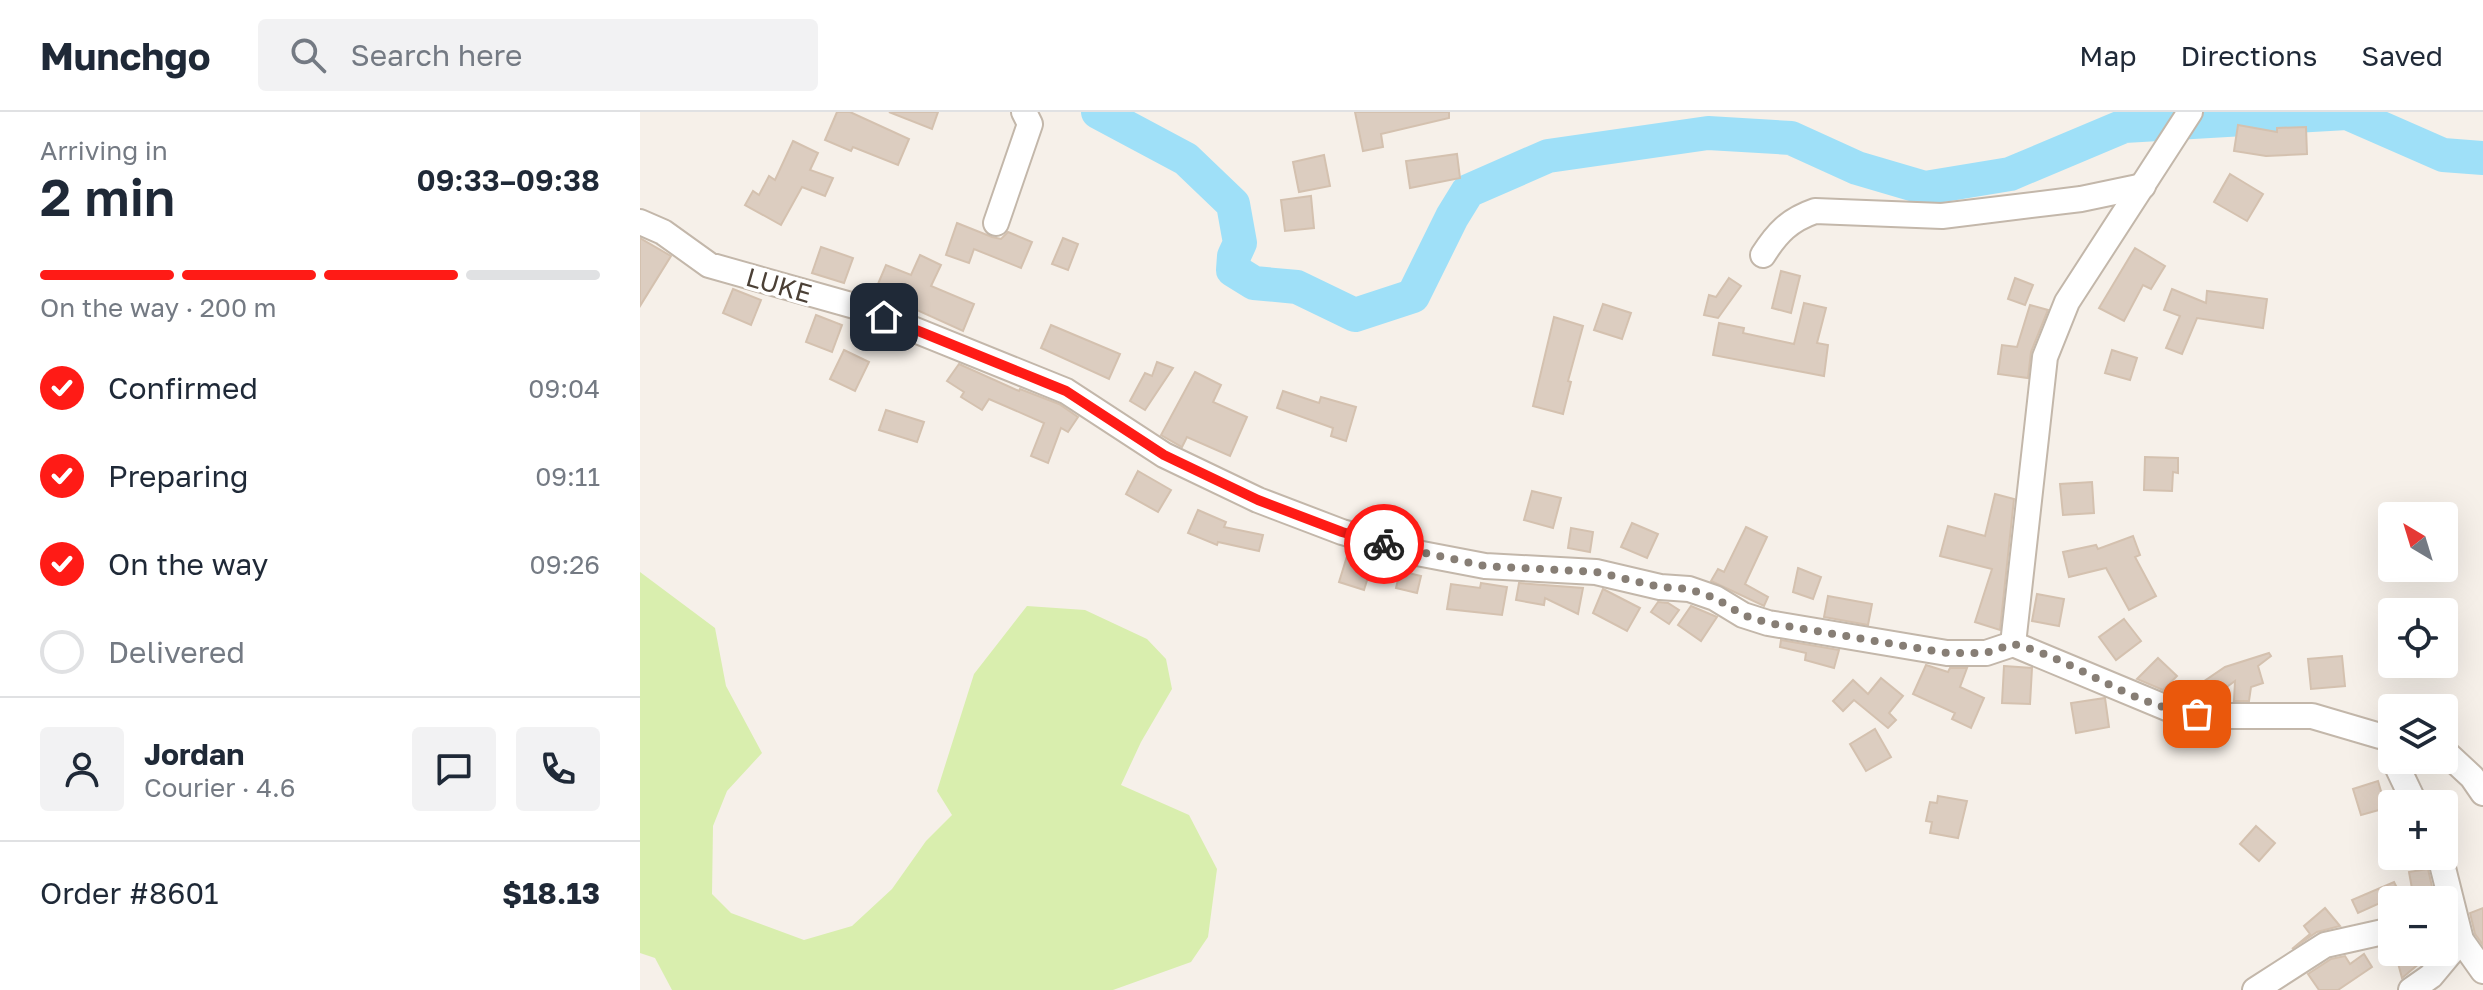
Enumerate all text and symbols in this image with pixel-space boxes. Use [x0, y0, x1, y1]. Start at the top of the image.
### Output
search box [258, 19, 818, 91]
text: Munchgo [40, 33, 210, 78]
icon: search [286, 33, 330, 77]
text: Search here [350, 37, 522, 73]
text: Map [2079, 39, 2136, 72]
text: Directions [2180, 39, 2317, 72]
text: Saved [2361, 39, 2443, 72]
text: Arriving in [40, 135, 168, 166]
text: 09:33–09:38 [416, 162, 600, 198]
text: 2 min [40, 165, 175, 227]
street label: LUKE [743, 261, 815, 309]
pin [850, 283, 918, 351]
text: On the way · 200 m [40, 292, 277, 323]
icon: home [862, 295, 906, 339]
icon: check [40, 366, 84, 410]
text: Confirmed [108, 370, 258, 406]
text: 09:04 [528, 373, 600, 404]
icon: check [40, 454, 84, 498]
text: Preparing [108, 458, 249, 494]
text: 09:11 [535, 461, 600, 492]
north arrow [2378, 502, 2458, 582]
map controls [2378, 502, 2458, 966]
courier [1344, 504, 1424, 584]
icon: bike [1362, 522, 1406, 566]
icon: check [40, 542, 84, 586]
text: On the way [108, 546, 268, 582]
text: 09:26 [530, 549, 600, 580]
button: locate [2378, 598, 2458, 678]
text: Delivered [108, 634, 245, 670]
pin [2163, 680, 2231, 748]
icon: bag [2175, 692, 2219, 736]
button: layers [2378, 694, 2458, 774]
button: person [40, 727, 124, 811]
button: chat [412, 727, 496, 811]
button: phone [516, 727, 600, 811]
text: Jordan [144, 736, 244, 772]
text: Courier · 4.6 [144, 772, 296, 803]
button: + [2378, 790, 2458, 870]
text: Order #8601 [40, 875, 219, 911]
text: $18.13 [502, 875, 600, 911]
button: − [2378, 886, 2458, 966]

